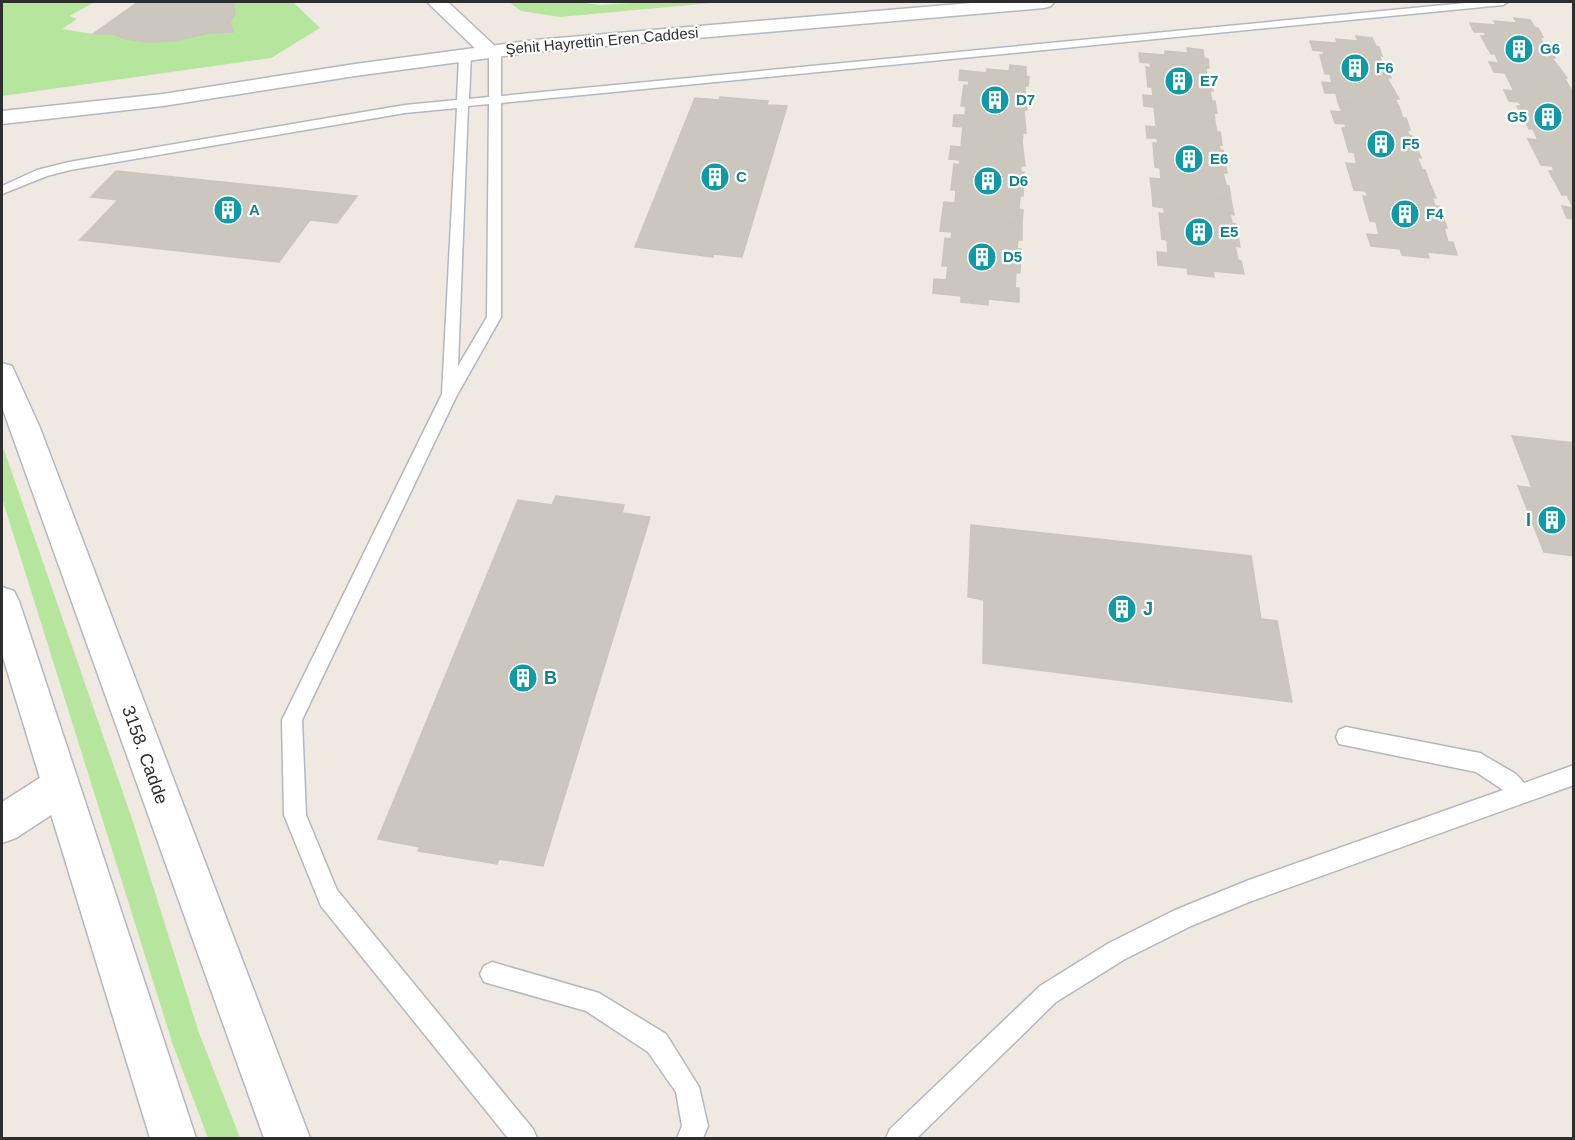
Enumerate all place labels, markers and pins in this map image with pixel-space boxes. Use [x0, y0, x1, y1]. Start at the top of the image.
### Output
building icon: G6 [1503, 33, 1535, 65]
place label: G6 [1540, 40, 1560, 57]
building icon: F6 [1339, 52, 1371, 84]
place label: F6 [1376, 59, 1394, 76]
building icon: E7 [1163, 65, 1195, 97]
place label: E7 [1200, 72, 1218, 89]
building icon: D7 [979, 84, 1011, 116]
place label: D7 [1016, 91, 1035, 108]
building icon: G5 [1532, 101, 1564, 133]
place label: G5 [1507, 108, 1527, 125]
building icon: F5 [1365, 128, 1397, 160]
place label: F5 [1402, 135, 1420, 152]
building icon: E6 [1173, 143, 1205, 175]
place label: E6 [1210, 150, 1228, 167]
building icon: C [699, 161, 731, 193]
building icon: D6 [972, 165, 1004, 197]
place label: C [736, 168, 747, 185]
place label: D6 [1009, 172, 1028, 189]
building icon: A [212, 194, 244, 226]
building icon: F4 [1389, 198, 1421, 230]
place label: A [249, 201, 260, 218]
place label: F4 [1426, 205, 1444, 222]
building icon: E5 [1183, 216, 1215, 248]
place label: E5 [1220, 223, 1238, 240]
building icon: D5 [966, 241, 998, 273]
place label: D5 [1003, 248, 1022, 265]
building icon: I [1536, 504, 1568, 536]
place label: I [1526, 510, 1531, 530]
building icon: J [1106, 593, 1138, 625]
place label: J [1143, 599, 1153, 619]
building icon: B [507, 662, 539, 694]
place label: B [544, 668, 557, 688]

